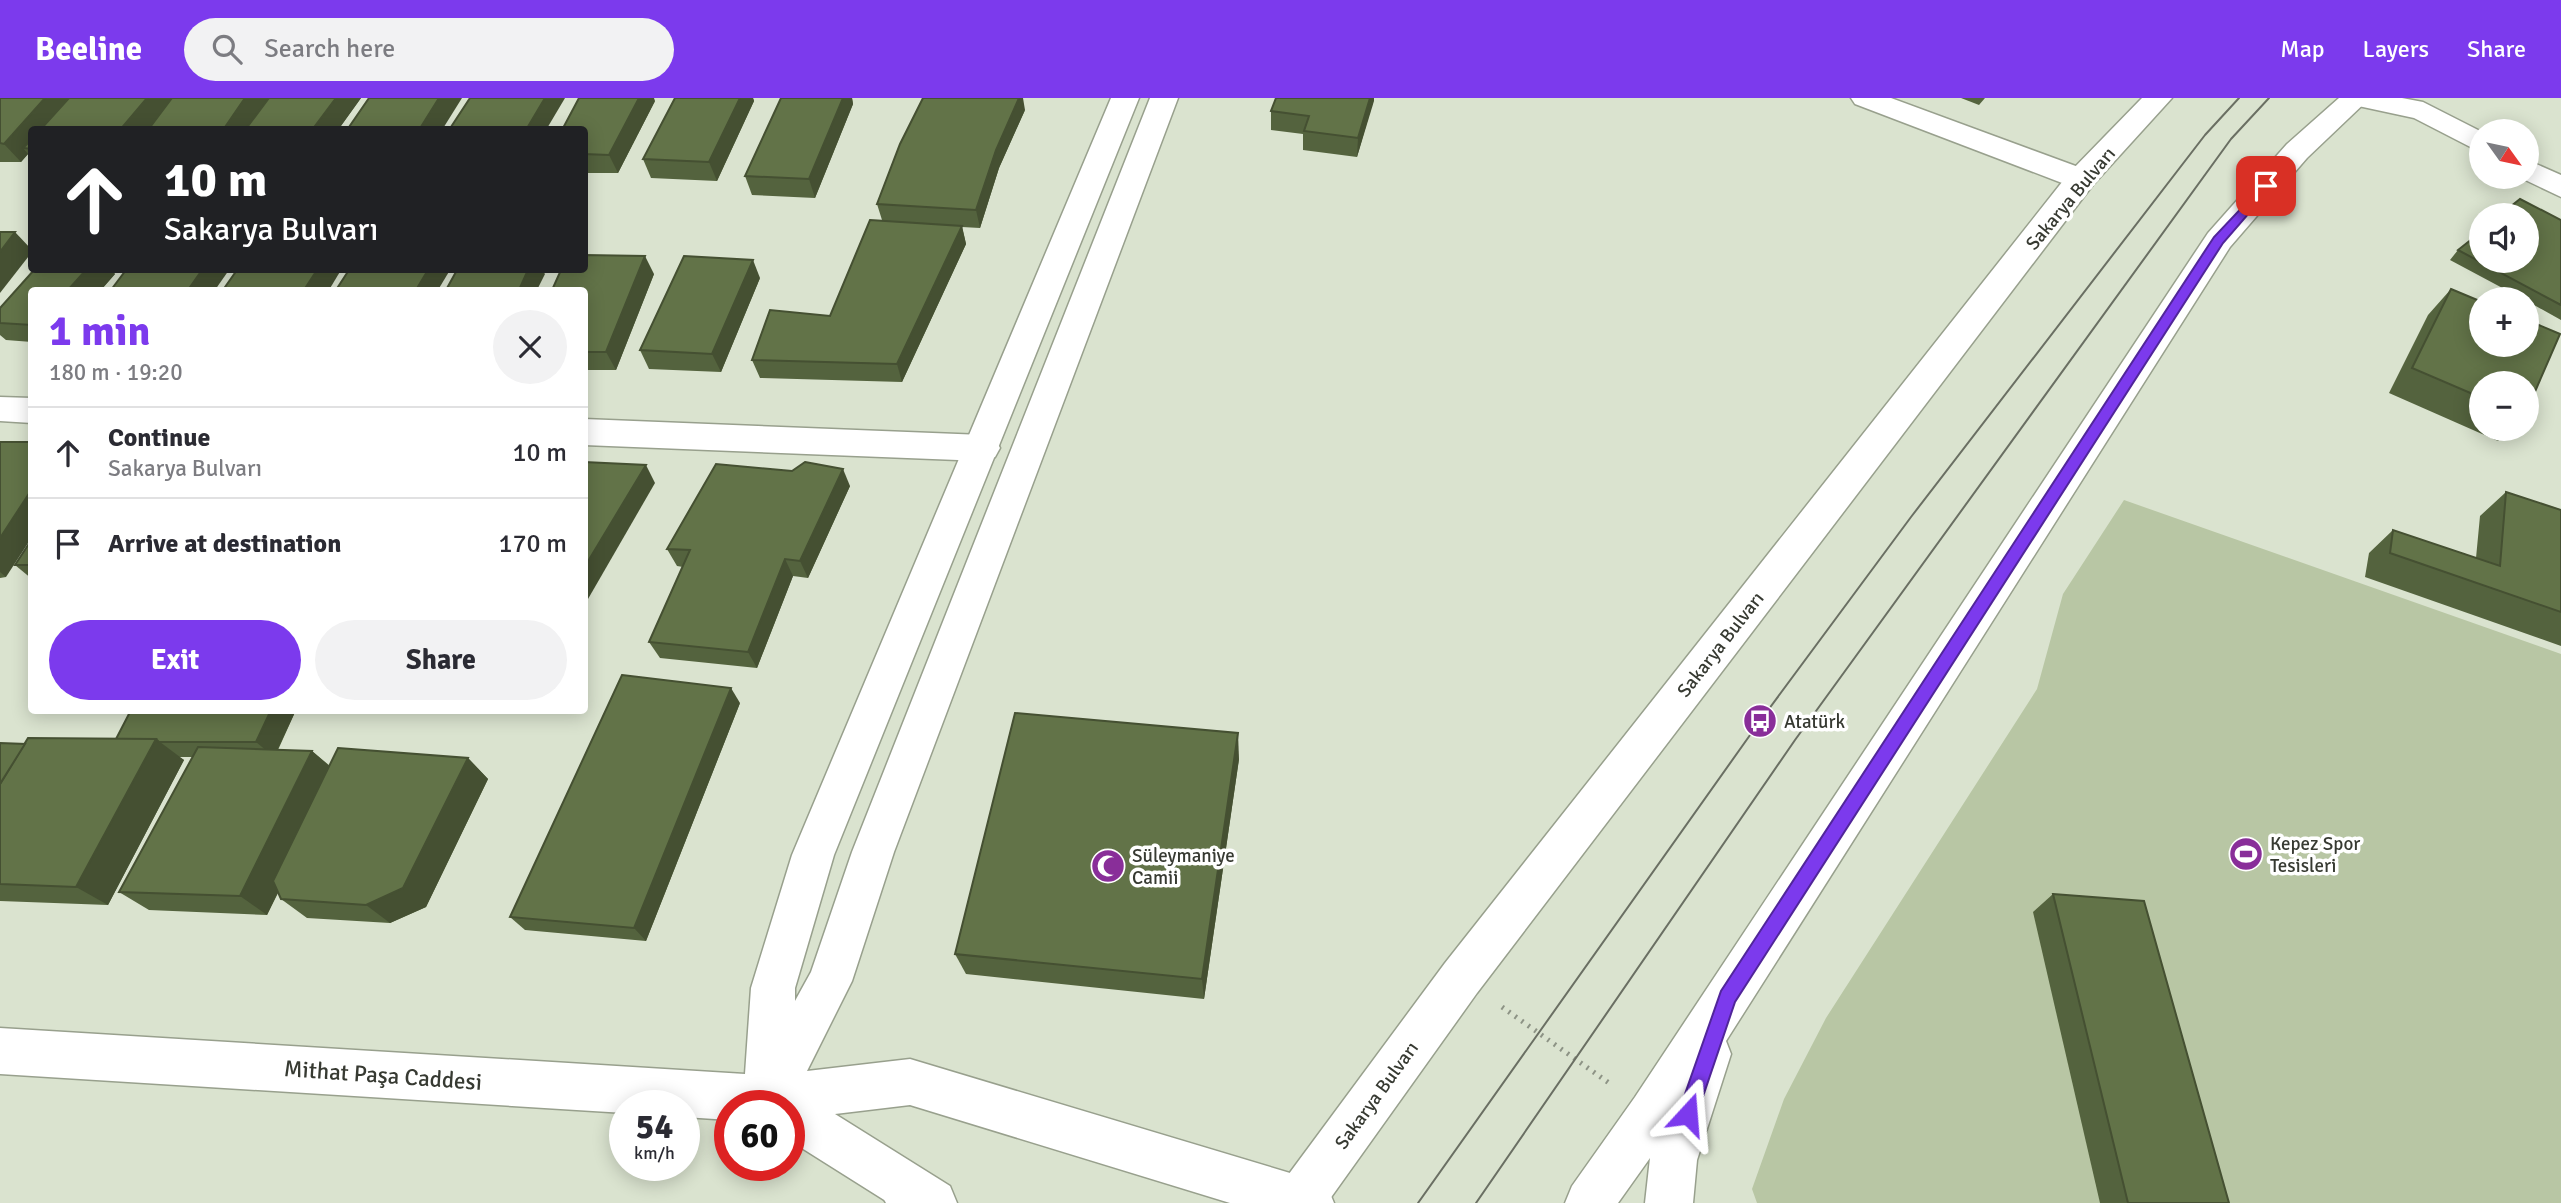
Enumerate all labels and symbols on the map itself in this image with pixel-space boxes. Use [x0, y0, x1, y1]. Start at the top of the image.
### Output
north arrow [2469, 119, 2539, 189]
street label: Sakarya Bulvarı [2021, 142, 2121, 255]
pin [2236, 156, 2296, 216]
street label: Sakarya Bulvarı [1672, 587, 1769, 702]
bus stop icon: Atatürk [1741, 702, 1779, 740]
place label: Atatürk [1784, 710, 1845, 734]
place label: Kepez Spor Tesisleri [2270, 832, 2360, 878]
sports icon: Kepez Spor Tesisleri [2227, 835, 2265, 873]
place label: Süleymaniye Camii [1132, 844, 1235, 890]
mosque icon: Süleymaniye Camii [1089, 847, 1127, 885]
street label: Sakarya Bulvarı [1330, 1037, 1424, 1154]
street label: Mithat Paşa Caddesi [283, 1054, 483, 1097]
position arrow [1651, 1077, 1725, 1151]
speed limit sign: 60 [714, 1090, 805, 1181]

